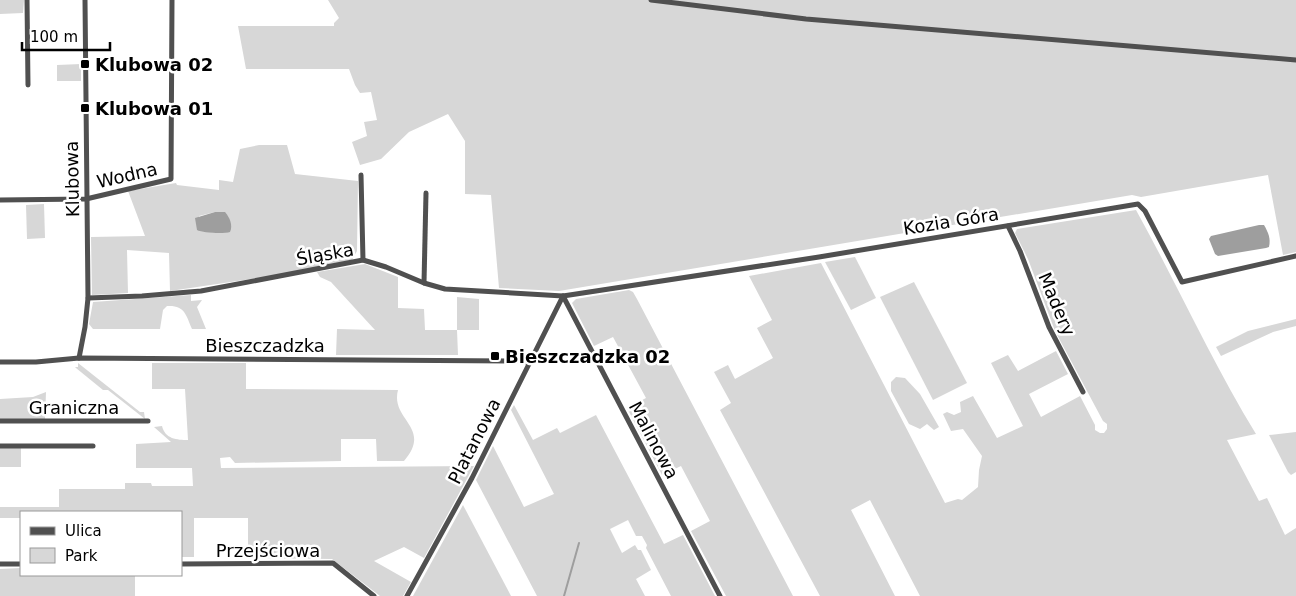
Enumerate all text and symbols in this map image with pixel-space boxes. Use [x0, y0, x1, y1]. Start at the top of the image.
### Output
scale bar [22, 20, 110, 52]
text: 100 m [30, 28, 78, 46]
place label: Klubowa 02 [95, 54, 213, 75]
marker: Klubowa 02 [79, 58, 91, 70]
place label: Klubowa 01 [95, 98, 213, 119]
marker: Klubowa 01 [79, 102, 91, 114]
street label: Klubowa [61, 141, 83, 217]
street label: Wodna [95, 158, 159, 192]
street label: Kozia Góra [902, 203, 1000, 239]
street label: Śląska [295, 239, 355, 269]
street label: Madery [1034, 269, 1080, 339]
street label: Bieszczadzka [205, 335, 325, 356]
place label: Bieszczadzka 02 [505, 346, 670, 367]
marker: Bieszczadzka 02 [489, 350, 501, 362]
street label: Platanowa [443, 395, 505, 487]
street label: Graniczna [29, 397, 119, 418]
street label: Malinowa [625, 398, 683, 482]
legend [20, 511, 182, 576]
text: Ulica [65, 522, 102, 540]
street label: Przejściowa [216, 540, 320, 561]
text: Park [65, 547, 98, 565]

